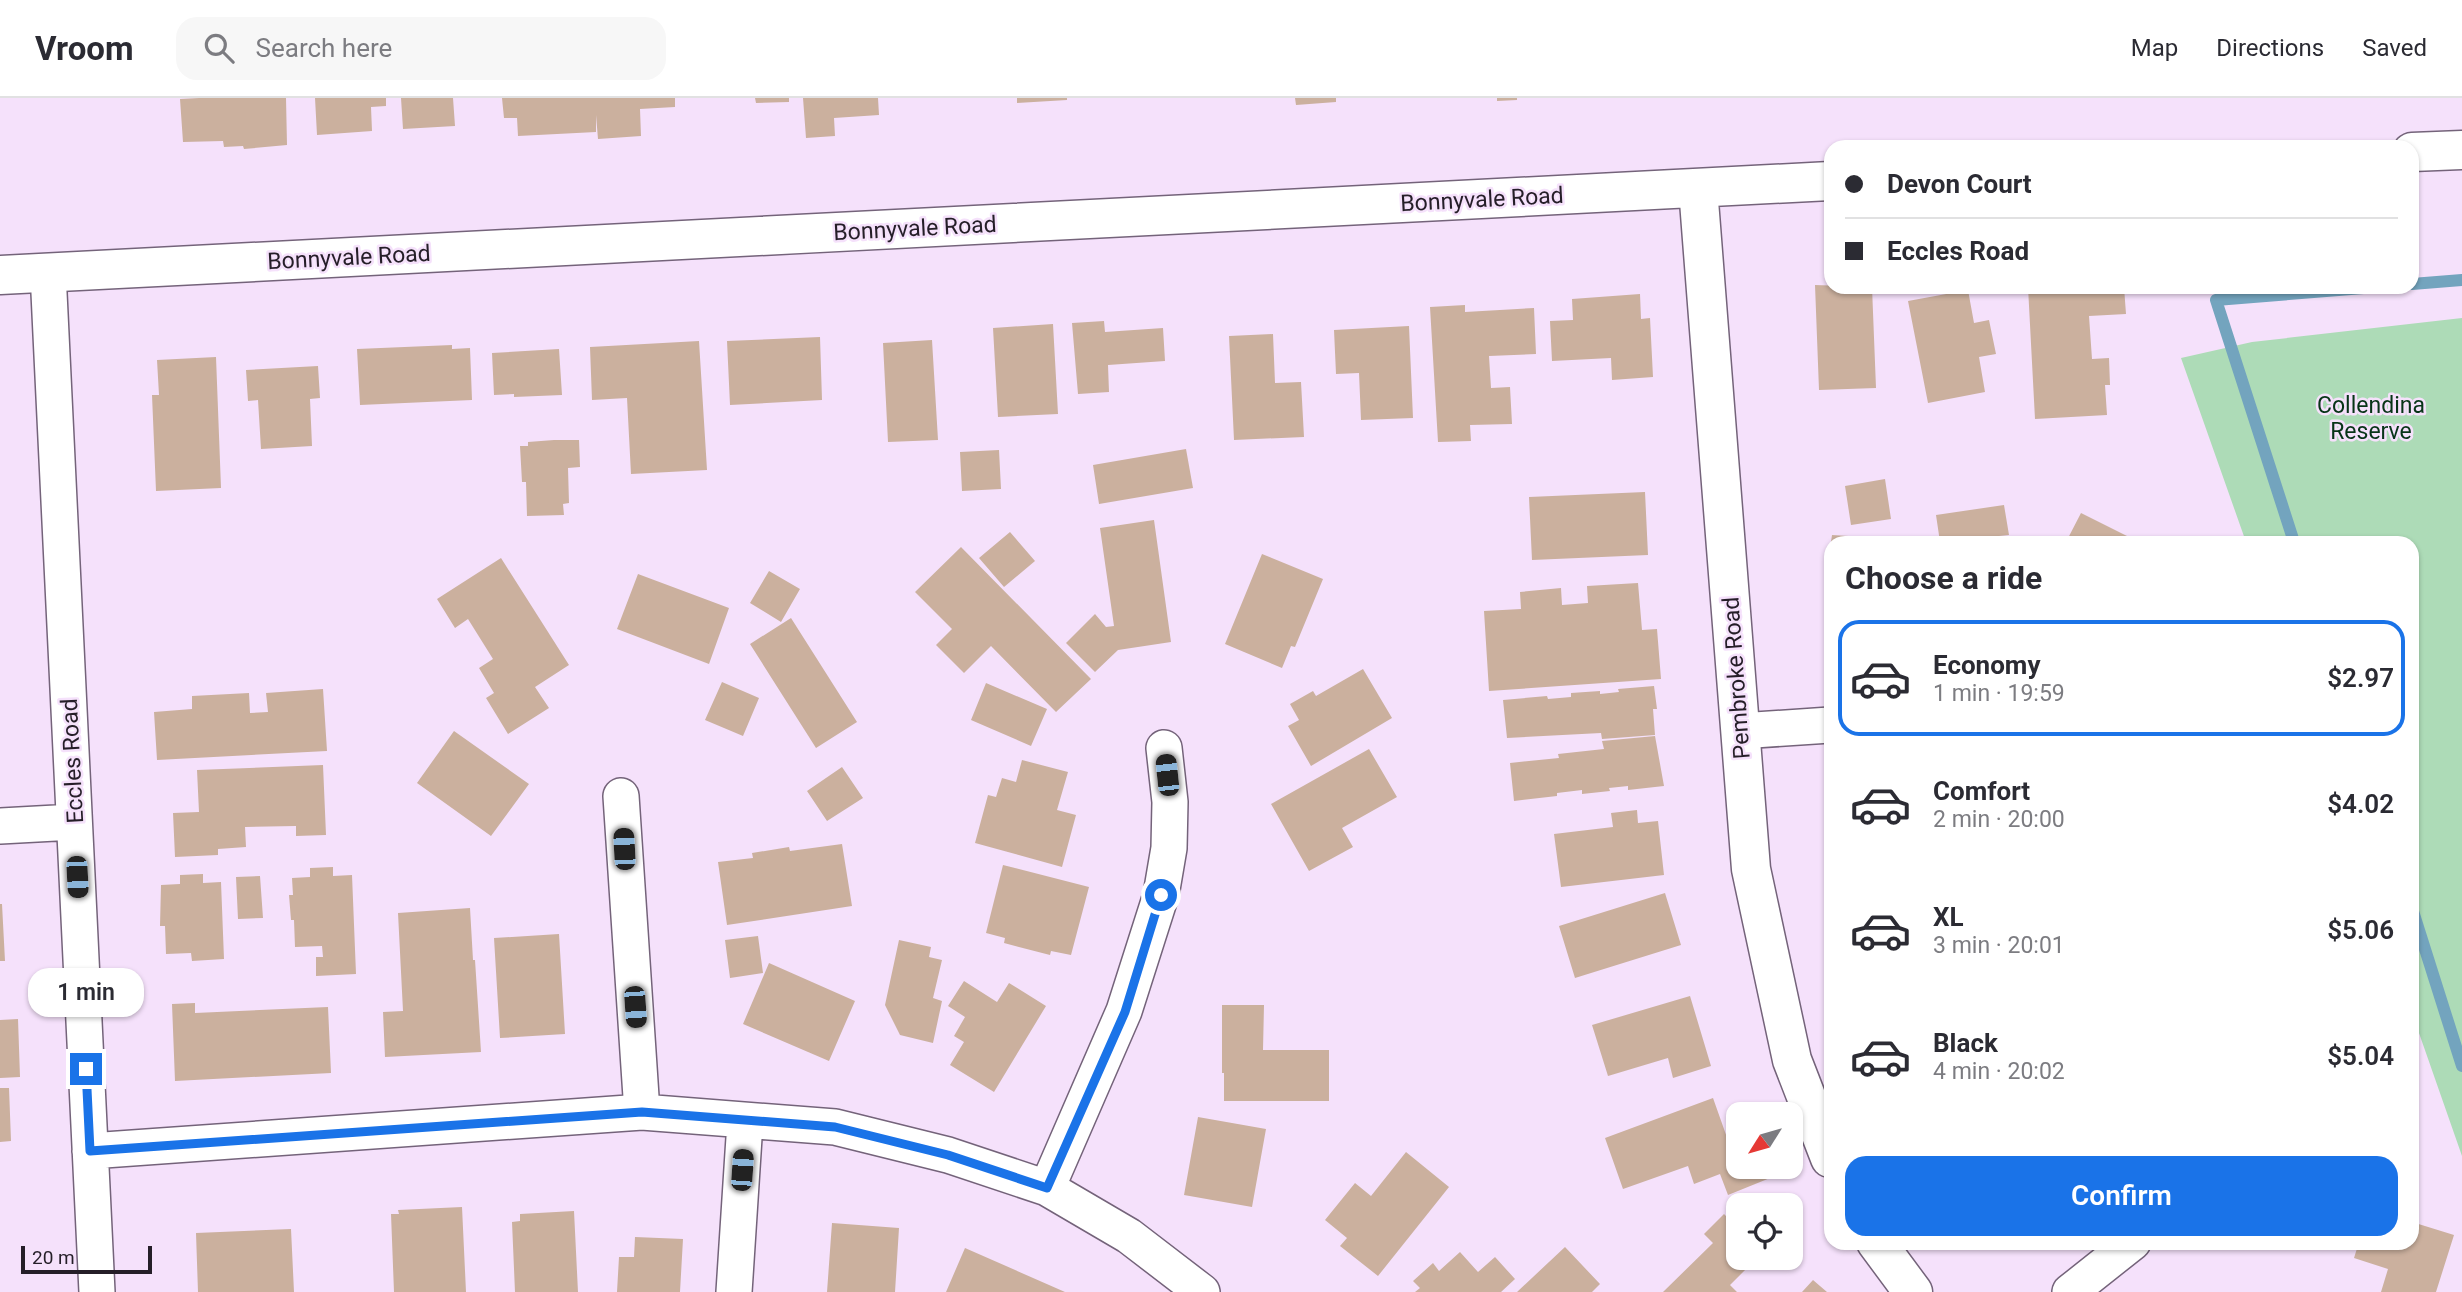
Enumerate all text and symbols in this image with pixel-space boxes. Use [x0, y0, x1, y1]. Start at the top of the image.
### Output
search box [176, 17, 666, 80]
text: Vroom [35, 29, 134, 68]
icon: search [200, 29, 238, 67]
text: Search here [256, 33, 392, 63]
text: Map [2131, 34, 2178, 62]
text: Directions [2216, 34, 2324, 62]
text: Saved [2362, 34, 2427, 62]
text: Devon Court [1887, 169, 2032, 199]
street label: Bonnyvale Road [1400, 182, 1564, 217]
street label: Bonnyvale Road [833, 211, 997, 246]
text: Eccles Road [1887, 236, 2029, 266]
street label: Bonnyvale Road [267, 240, 431, 275]
park label: Collendina Reserve [2317, 392, 2425, 445]
text: Choose a ride [1845, 559, 2042, 597]
street label: Pembroke Road [1717, 596, 1756, 760]
icon: car [1849, 647, 1912, 710]
text: Economy [1933, 650, 2040, 680]
text: $2.97 [2327, 663, 2394, 693]
text: 1 min · 19:59 [1933, 680, 2065, 707]
street label: Eccles Road [56, 698, 89, 824]
car [1155, 753, 1180, 797]
icon: car [1849, 773, 1912, 836]
text: Comfort [1933, 776, 2030, 806]
text: $4.02 [2327, 789, 2394, 819]
text: 2 min · 20:00 [1933, 806, 2065, 833]
car [613, 827, 636, 871]
car [66, 855, 89, 899]
route start [1145, 879, 1177, 911]
icon: car [1849, 899, 1912, 962]
text: XL [1933, 902, 1964, 932]
text: $5.06 [2327, 915, 2394, 945]
text: 3 min · 20:01 [1933, 932, 2065, 959]
callout: 1 min [28, 968, 144, 1016]
text: 1 min [57, 979, 115, 1006]
car [624, 985, 647, 1029]
icon: car [1849, 1025, 1912, 1088]
text: Black [1933, 1028, 1998, 1058]
text: $5.04 [2327, 1041, 2394, 1071]
route end [70, 1053, 102, 1085]
text: 4 min · 20:02 [1933, 1058, 2065, 1085]
north arrow [1726, 1102, 1802, 1180]
map controls [1726, 1102, 1803, 1270]
car [731, 1148, 754, 1192]
button: Confirm [1845, 1156, 2398, 1236]
button: locate [1726, 1193, 1803, 1270]
scale bar [21, 1243, 152, 1275]
text: 20 m [32, 1246, 75, 1269]

